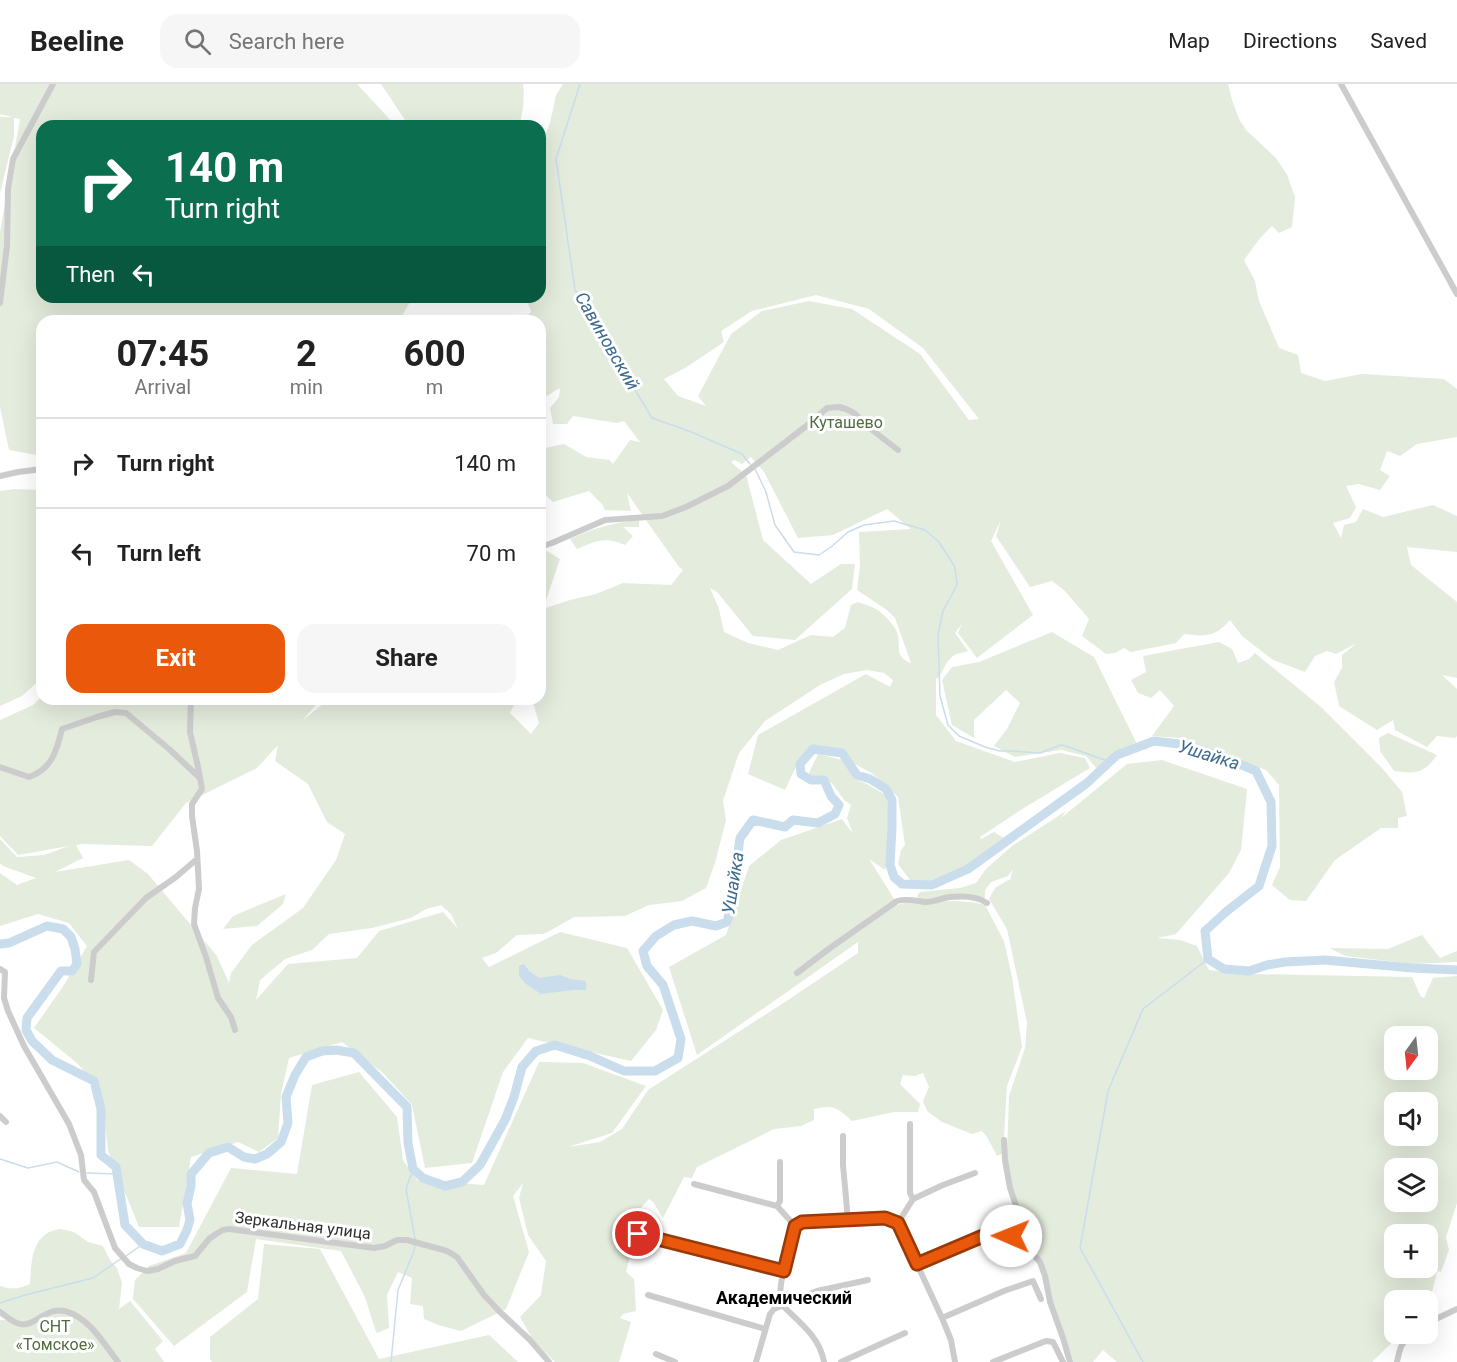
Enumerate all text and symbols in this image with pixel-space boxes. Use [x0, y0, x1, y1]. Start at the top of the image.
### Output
search box [160, 14, 580, 68]
text: Beeline [30, 25, 124, 58]
icon: search [181, 25, 214, 58]
text: Search here [229, 29, 345, 54]
text: Map [1168, 29, 1210, 53]
text: Directions [1243, 29, 1337, 53]
text: Saved [1370, 29, 1427, 53]
text: 140 m [165, 143, 284, 192]
icon: right [66, 144, 144, 222]
text: Turn right [165, 193, 280, 225]
icon: left [127, 258, 160, 291]
text: Then [66, 262, 115, 287]
water label: Савиновский [571, 288, 644, 393]
text: 07:45 [116, 333, 209, 375]
text: 2 [296, 333, 317, 375]
text: 600 [404, 333, 466, 375]
text: Arrival [134, 375, 191, 399]
text: min [290, 375, 323, 399]
text: m [426, 375, 443, 399]
park label: Куташево [809, 413, 883, 432]
icon: right [66, 447, 99, 480]
text: Turn right [117, 451, 214, 476]
text: 140 m [454, 451, 516, 476]
icon: left [66, 537, 99, 570]
text: Turn left [117, 541, 201, 566]
text: 70 m [467, 541, 516, 566]
button: Exit [66, 624, 285, 693]
button: Share [297, 624, 516, 693]
water label: Ушайка [1176, 735, 1242, 774]
water label: Ушайка [717, 850, 748, 916]
north arrow [1384, 1026, 1438, 1080]
map controls [1384, 1026, 1438, 1344]
button: sound [1384, 1092, 1438, 1146]
button: layers [1384, 1158, 1438, 1212]
position arrow [979, 1204, 1043, 1268]
street label: Зеркальная улица [234, 1208, 372, 1243]
pin [612, 1208, 663, 1259]
icon: arrive [621, 1217, 654, 1250]
button: + [1384, 1224, 1438, 1278]
district label: Академический [716, 1287, 852, 1308]
button: − [1384, 1290, 1438, 1344]
park label: СНТ «Томское» [15, 1317, 95, 1354]

